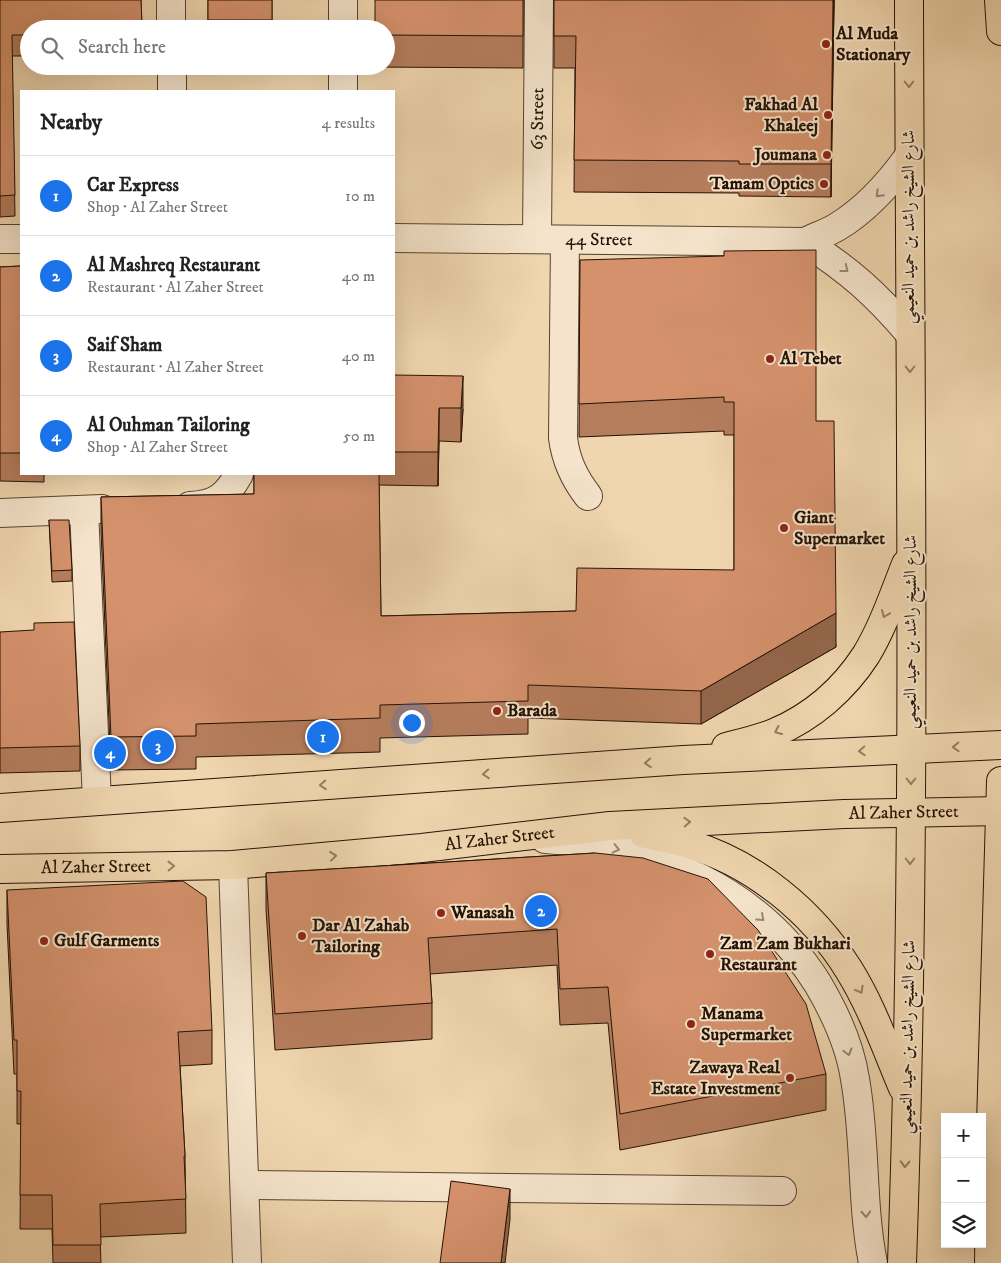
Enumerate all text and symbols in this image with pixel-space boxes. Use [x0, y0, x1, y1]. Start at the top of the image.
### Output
search box [20, 20, 395, 75]
place label: Al Muda Stationary [835, 23, 911, 66]
icon: search [38, 34, 66, 62]
text: Search here [78, 36, 166, 59]
marker: Al Muda Stationary [820, 38, 832, 50]
one-way arrow [904, 80, 914, 88]
street label: 63 Street [527, 87, 549, 150]
place label: Fakhad Al Khaleej [744, 94, 819, 137]
marker: Fakhad Al Khaleej [822, 109, 834, 121]
text: Nearby [40, 110, 102, 136]
text: 4 results [322, 113, 375, 133]
street label: شارع الشيخ راشد بن حميد النعيمي [898, 130, 925, 324]
place label: Joumana [753, 144, 817, 166]
marker: Joumana [821, 149, 833, 161]
place label: Tamam Optics [709, 173, 814, 195]
text: Car Express [87, 174, 179, 197]
marker: Tamam Optics [818, 178, 830, 190]
text: 1 [53, 186, 59, 206]
text: 10 m [345, 186, 375, 206]
one-way arrow [875, 188, 884, 197]
text: Shop · Al Zaher Street [87, 197, 228, 217]
street label: 44 Street [565, 229, 633, 251]
text: Al Mashreq Restaurant [87, 254, 260, 277]
one-way arrow [839, 264, 848, 272]
text: 2 [52, 266, 60, 286]
text: 40 m [342, 266, 375, 286]
text: Restaurant · Al Zaher Street [87, 277, 264, 297]
text: Saif Sham [87, 334, 162, 357]
text: 3 [53, 346, 59, 366]
text: 40 m [342, 346, 375, 366]
place label: Al Tebet [779, 348, 842, 370]
marker: Al Tebet [764, 353, 776, 365]
text: Restaurant · Al Zaher Street [87, 357, 264, 377]
one-way arrow [905, 365, 915, 373]
text: Al Ouhman Tailoring [87, 414, 249, 437]
text: 4 [51, 426, 61, 446]
text: 50 m [343, 426, 375, 446]
text: Shop · Al Zaher Street [87, 437, 228, 457]
place label: Giant Supermarket [794, 507, 885, 550]
marker: Giant Supermarket [778, 522, 790, 534]
street label: شارع الشيخ راشد بن حميد النعيمي [900, 535, 927, 729]
one-way arrow [881, 610, 891, 618]
place label: Barada [507, 700, 557, 722]
marker: Barada [491, 705, 503, 717]
your location [399, 710, 425, 736]
pin: 1 [307, 718, 339, 756]
one-way arrow [774, 724, 783, 735]
pin: 3 [142, 727, 174, 765]
pin: 4 [94, 734, 126, 772]
one-way arrow [952, 742, 960, 752]
one-way arrow [858, 746, 866, 757]
one-way arrow [643, 757, 651, 768]
one-way arrow [481, 768, 489, 779]
one-way arrow [906, 777, 916, 785]
one-way arrow [319, 780, 327, 791]
street label: Al Zaher Street [848, 801, 959, 825]
one-way arrow [683, 816, 691, 827]
street label: Al Zaher Street [444, 822, 556, 856]
one-way arrow [612, 843, 621, 854]
one-way arrow [330, 851, 338, 862]
street label: Al Zaher Street [41, 855, 151, 879]
one-way arrow [905, 858, 915, 866]
one-way arrow [168, 861, 175, 871]
pin: 2 [525, 892, 557, 930]
place label: Wanasah [450, 902, 515, 924]
marker: Wanasah [435, 907, 447, 919]
one-way arrow [756, 912, 765, 921]
place label: Dar Al Zahab Tailoring [311, 915, 410, 958]
place label: Gulf Garments [54, 930, 159, 952]
marker: Dar Al Zahab Tailoring [296, 930, 308, 942]
place label: Zam Zam Bukhari Restaurant [720, 933, 851, 976]
marker: Gulf Garments [38, 935, 50, 947]
street label: شارع الشيخ راشد بن حميد النعيمي [895, 940, 926, 1134]
marker: Zam Zam Bukhari Restaurant [704, 948, 716, 960]
one-way arrow [854, 984, 864, 993]
place label: Manama Supermarket [701, 1003, 792, 1046]
marker: Manama Supermarket [685, 1018, 697, 1030]
one-way arrow [843, 1048, 853, 1056]
place label: Zawaya Real Estate Investment [651, 1057, 781, 1100]
marker: Zawaya Real Estate Investment [784, 1072, 796, 1084]
map controls [941, 1113, 986, 1248]
button: + [941, 1113, 986, 1158]
button: − [941, 1158, 986, 1203]
one-way arrow [900, 1160, 910, 1168]
button: layers [941, 1203, 986, 1248]
one-way arrow [861, 1210, 872, 1218]

